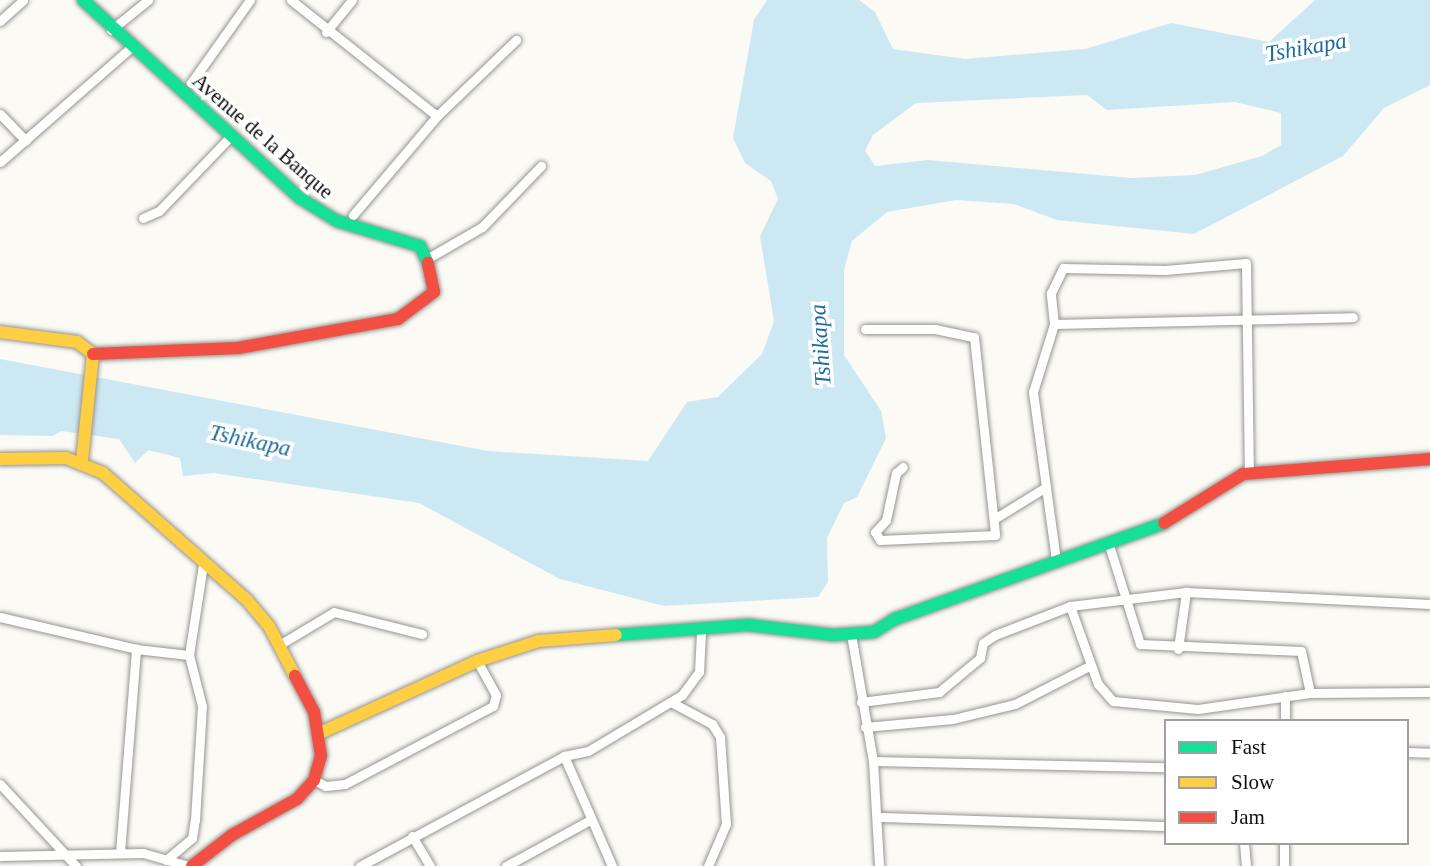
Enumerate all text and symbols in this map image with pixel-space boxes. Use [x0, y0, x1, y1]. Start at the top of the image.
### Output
water label: Tshikapa [1263, 27, 1349, 69]
street label: Avenue de la Banque [187, 68, 339, 204]
water label: Tshikapa [804, 303, 838, 387]
water label: Tshikapa [207, 419, 293, 463]
legend [1164, 719, 1409, 845]
text: Fast [1231, 735, 1266, 759]
text: Slow [1231, 770, 1274, 794]
text: Jam [1231, 805, 1265, 829]

